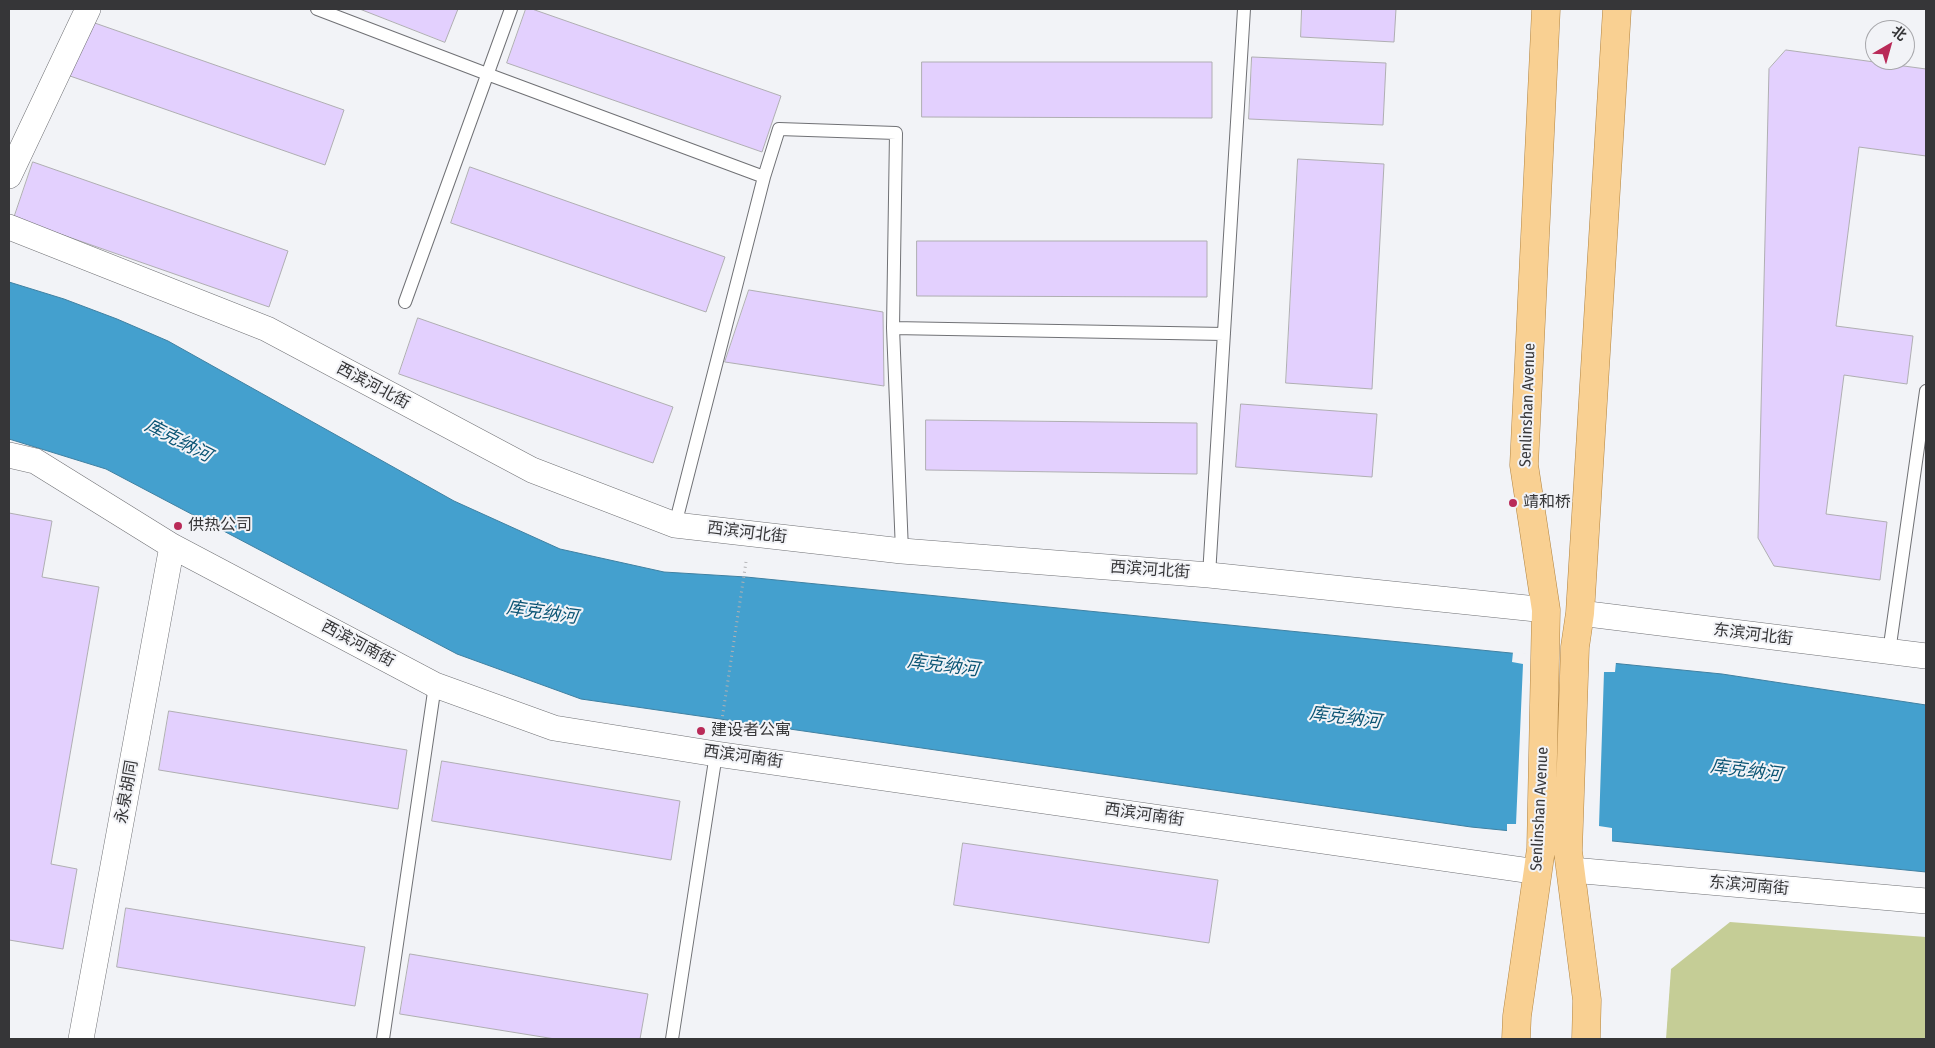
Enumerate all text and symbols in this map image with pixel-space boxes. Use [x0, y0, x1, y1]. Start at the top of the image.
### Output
north arrow [1865, 20, 1915, 70]
text: 北 [1888, 23, 1910, 45]
street label: Senlinshan Avenue [1516, 343, 1540, 467]
street label: 西滨河北街 [333, 359, 413, 413]
water label: 库克纳河 [141, 415, 215, 467]
place label: 靖和桥 [1523, 493, 1571, 513]
marker: 靖和桥 [1507, 497, 1519, 509]
place label: 供热公司 [188, 516, 252, 536]
street label: 西滨河北街 [706, 519, 788, 547]
marker: 供热公司 [172, 520, 184, 532]
street label: 西滨河北街 [1109, 558, 1191, 582]
water label: 库克纳河 [505, 597, 579, 629]
street label: 西滨河南街 [318, 617, 398, 671]
street label: 东滨河北街 [1712, 621, 1794, 649]
water label: 库克纳河 [906, 651, 980, 681]
water label: 库克纳河 [1308, 703, 1382, 733]
place label: 建设者公寓 [711, 721, 791, 741]
marker: 建设者公寓 [695, 725, 707, 737]
street label: 西滨河南街 [702, 742, 784, 772]
street label: Senlinshan Avenue [1527, 746, 1553, 872]
water label: 库克纳河 [1709, 756, 1783, 786]
street label: 永泉胡同 [112, 759, 142, 825]
street label: 西滨河南街 [1103, 800, 1185, 830]
street label: 东滨河南街 [1708, 873, 1790, 899]

